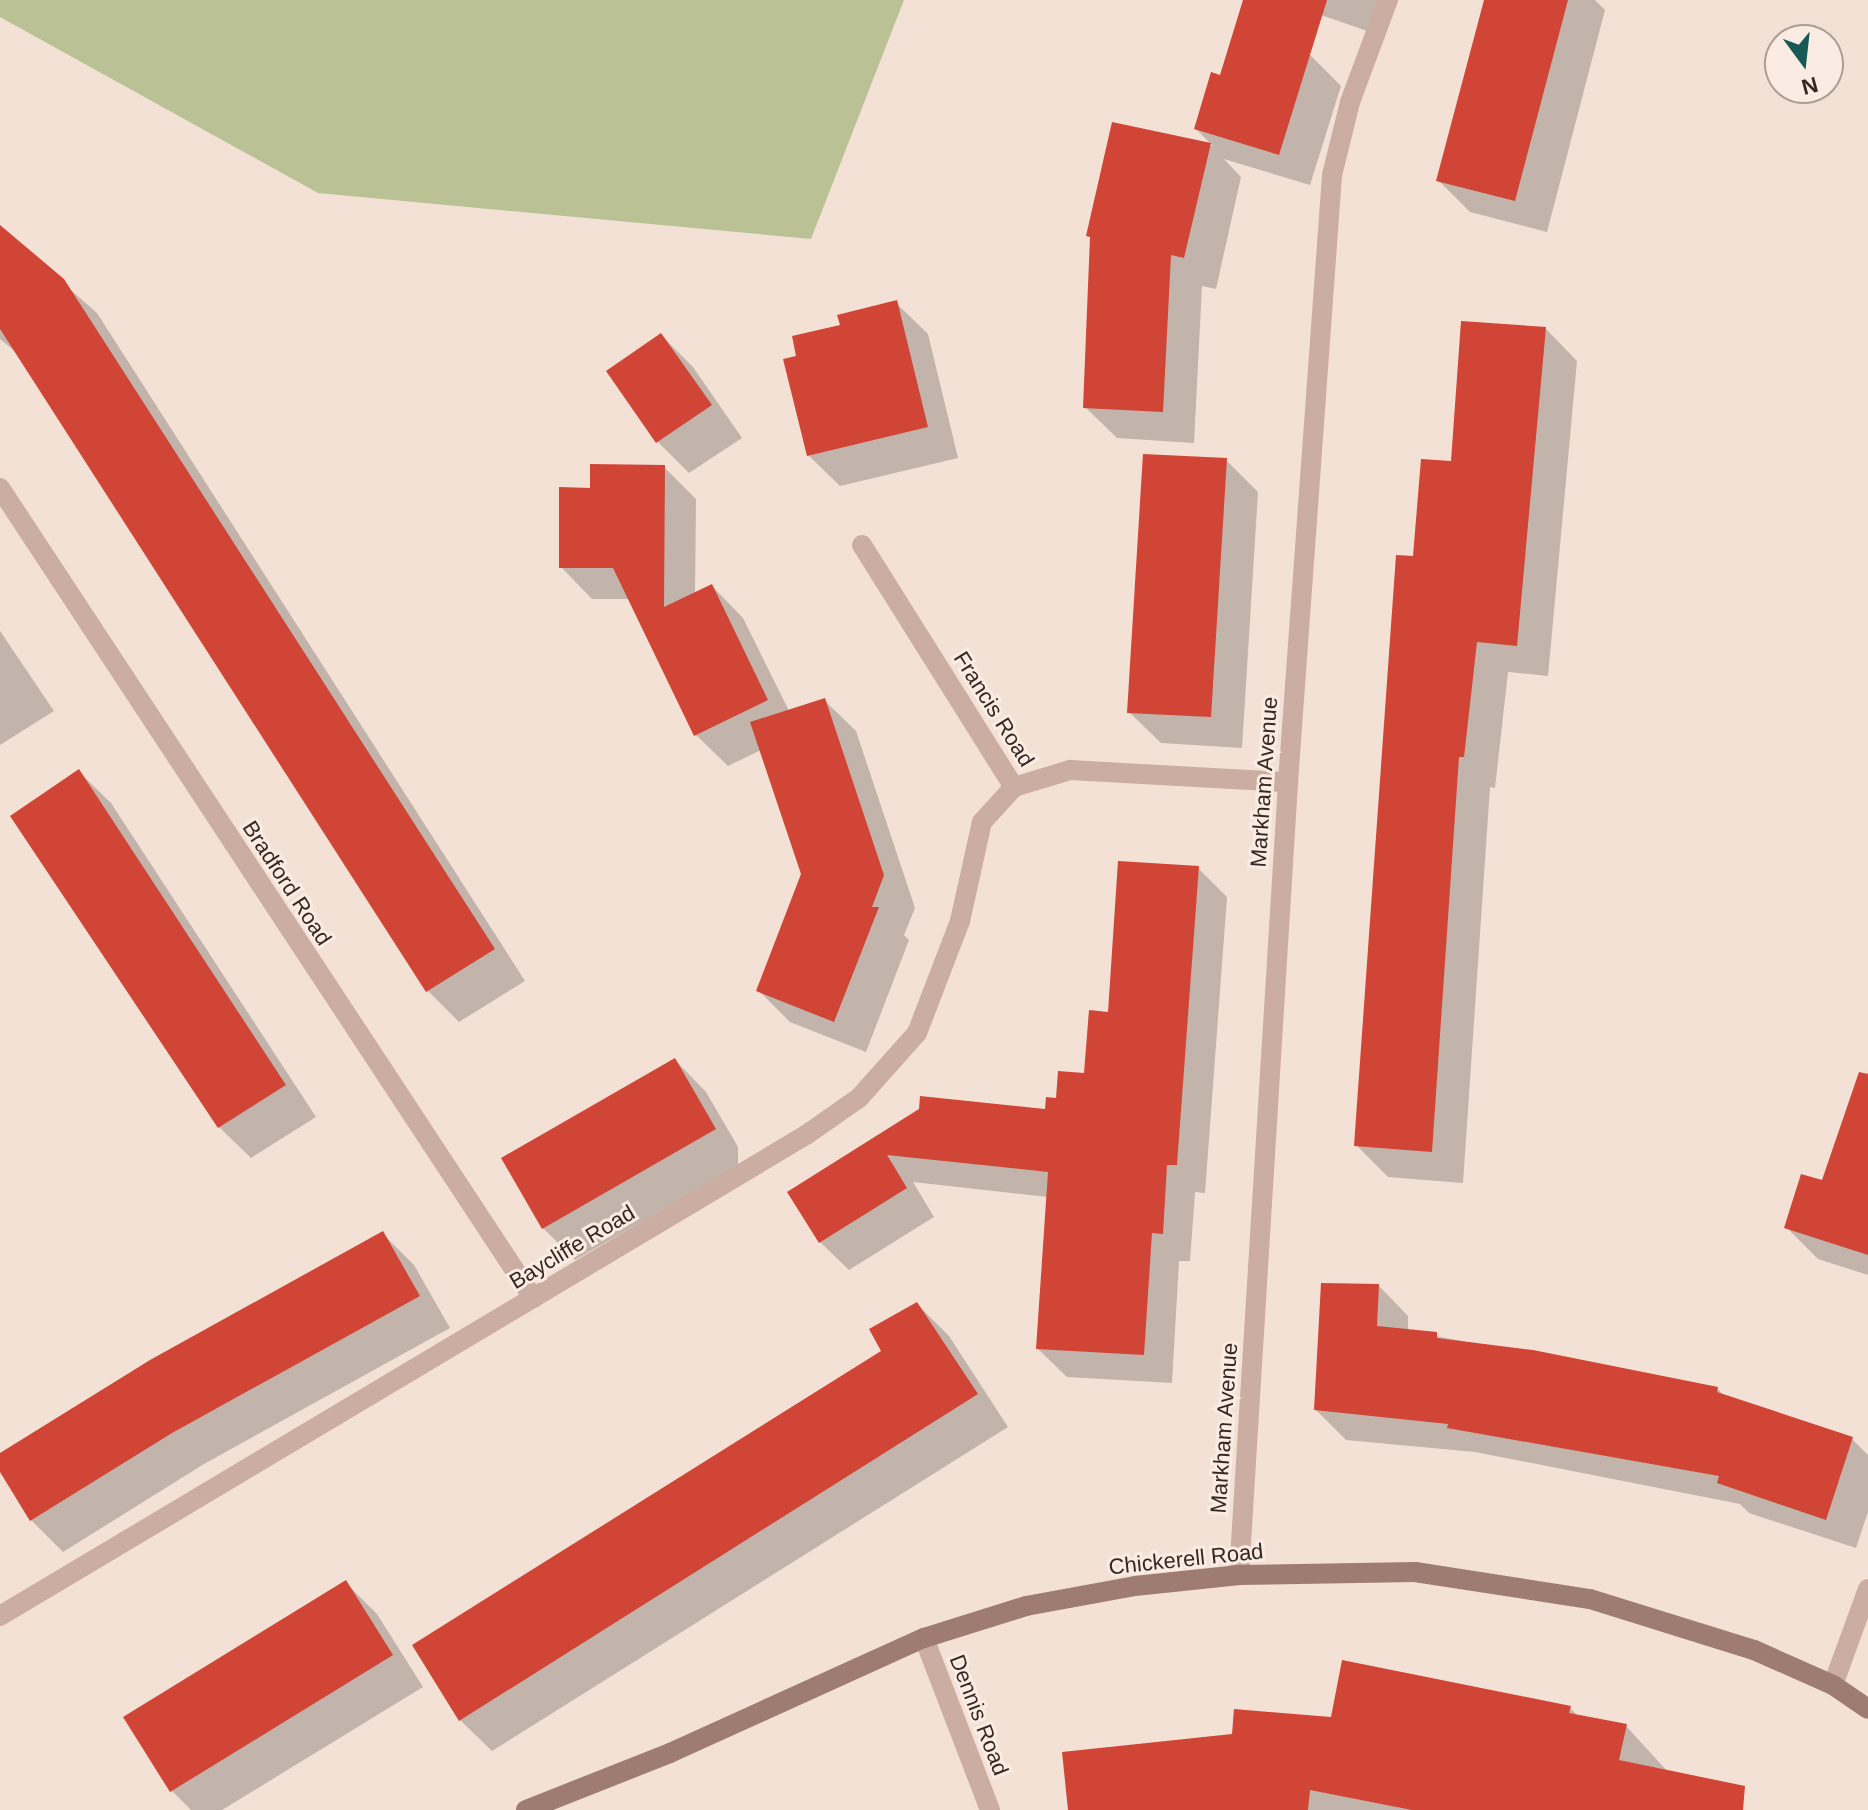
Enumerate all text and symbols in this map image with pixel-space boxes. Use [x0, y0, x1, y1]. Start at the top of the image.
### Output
north arrow [1764, 24, 1844, 104]
text: N [1799, 72, 1821, 100]
street label: Francis Road [948, 647, 1040, 771]
street label: Markham Avenue [1245, 695, 1283, 869]
street label: Bradford Road [237, 816, 337, 950]
street label: Baycliffe Road [505, 1199, 639, 1295]
street label: Markham Avenue [1205, 1341, 1243, 1515]
street label: Chickerell Road [1107, 1538, 1265, 1580]
street label: Dennis Road [944, 1651, 1014, 1779]

